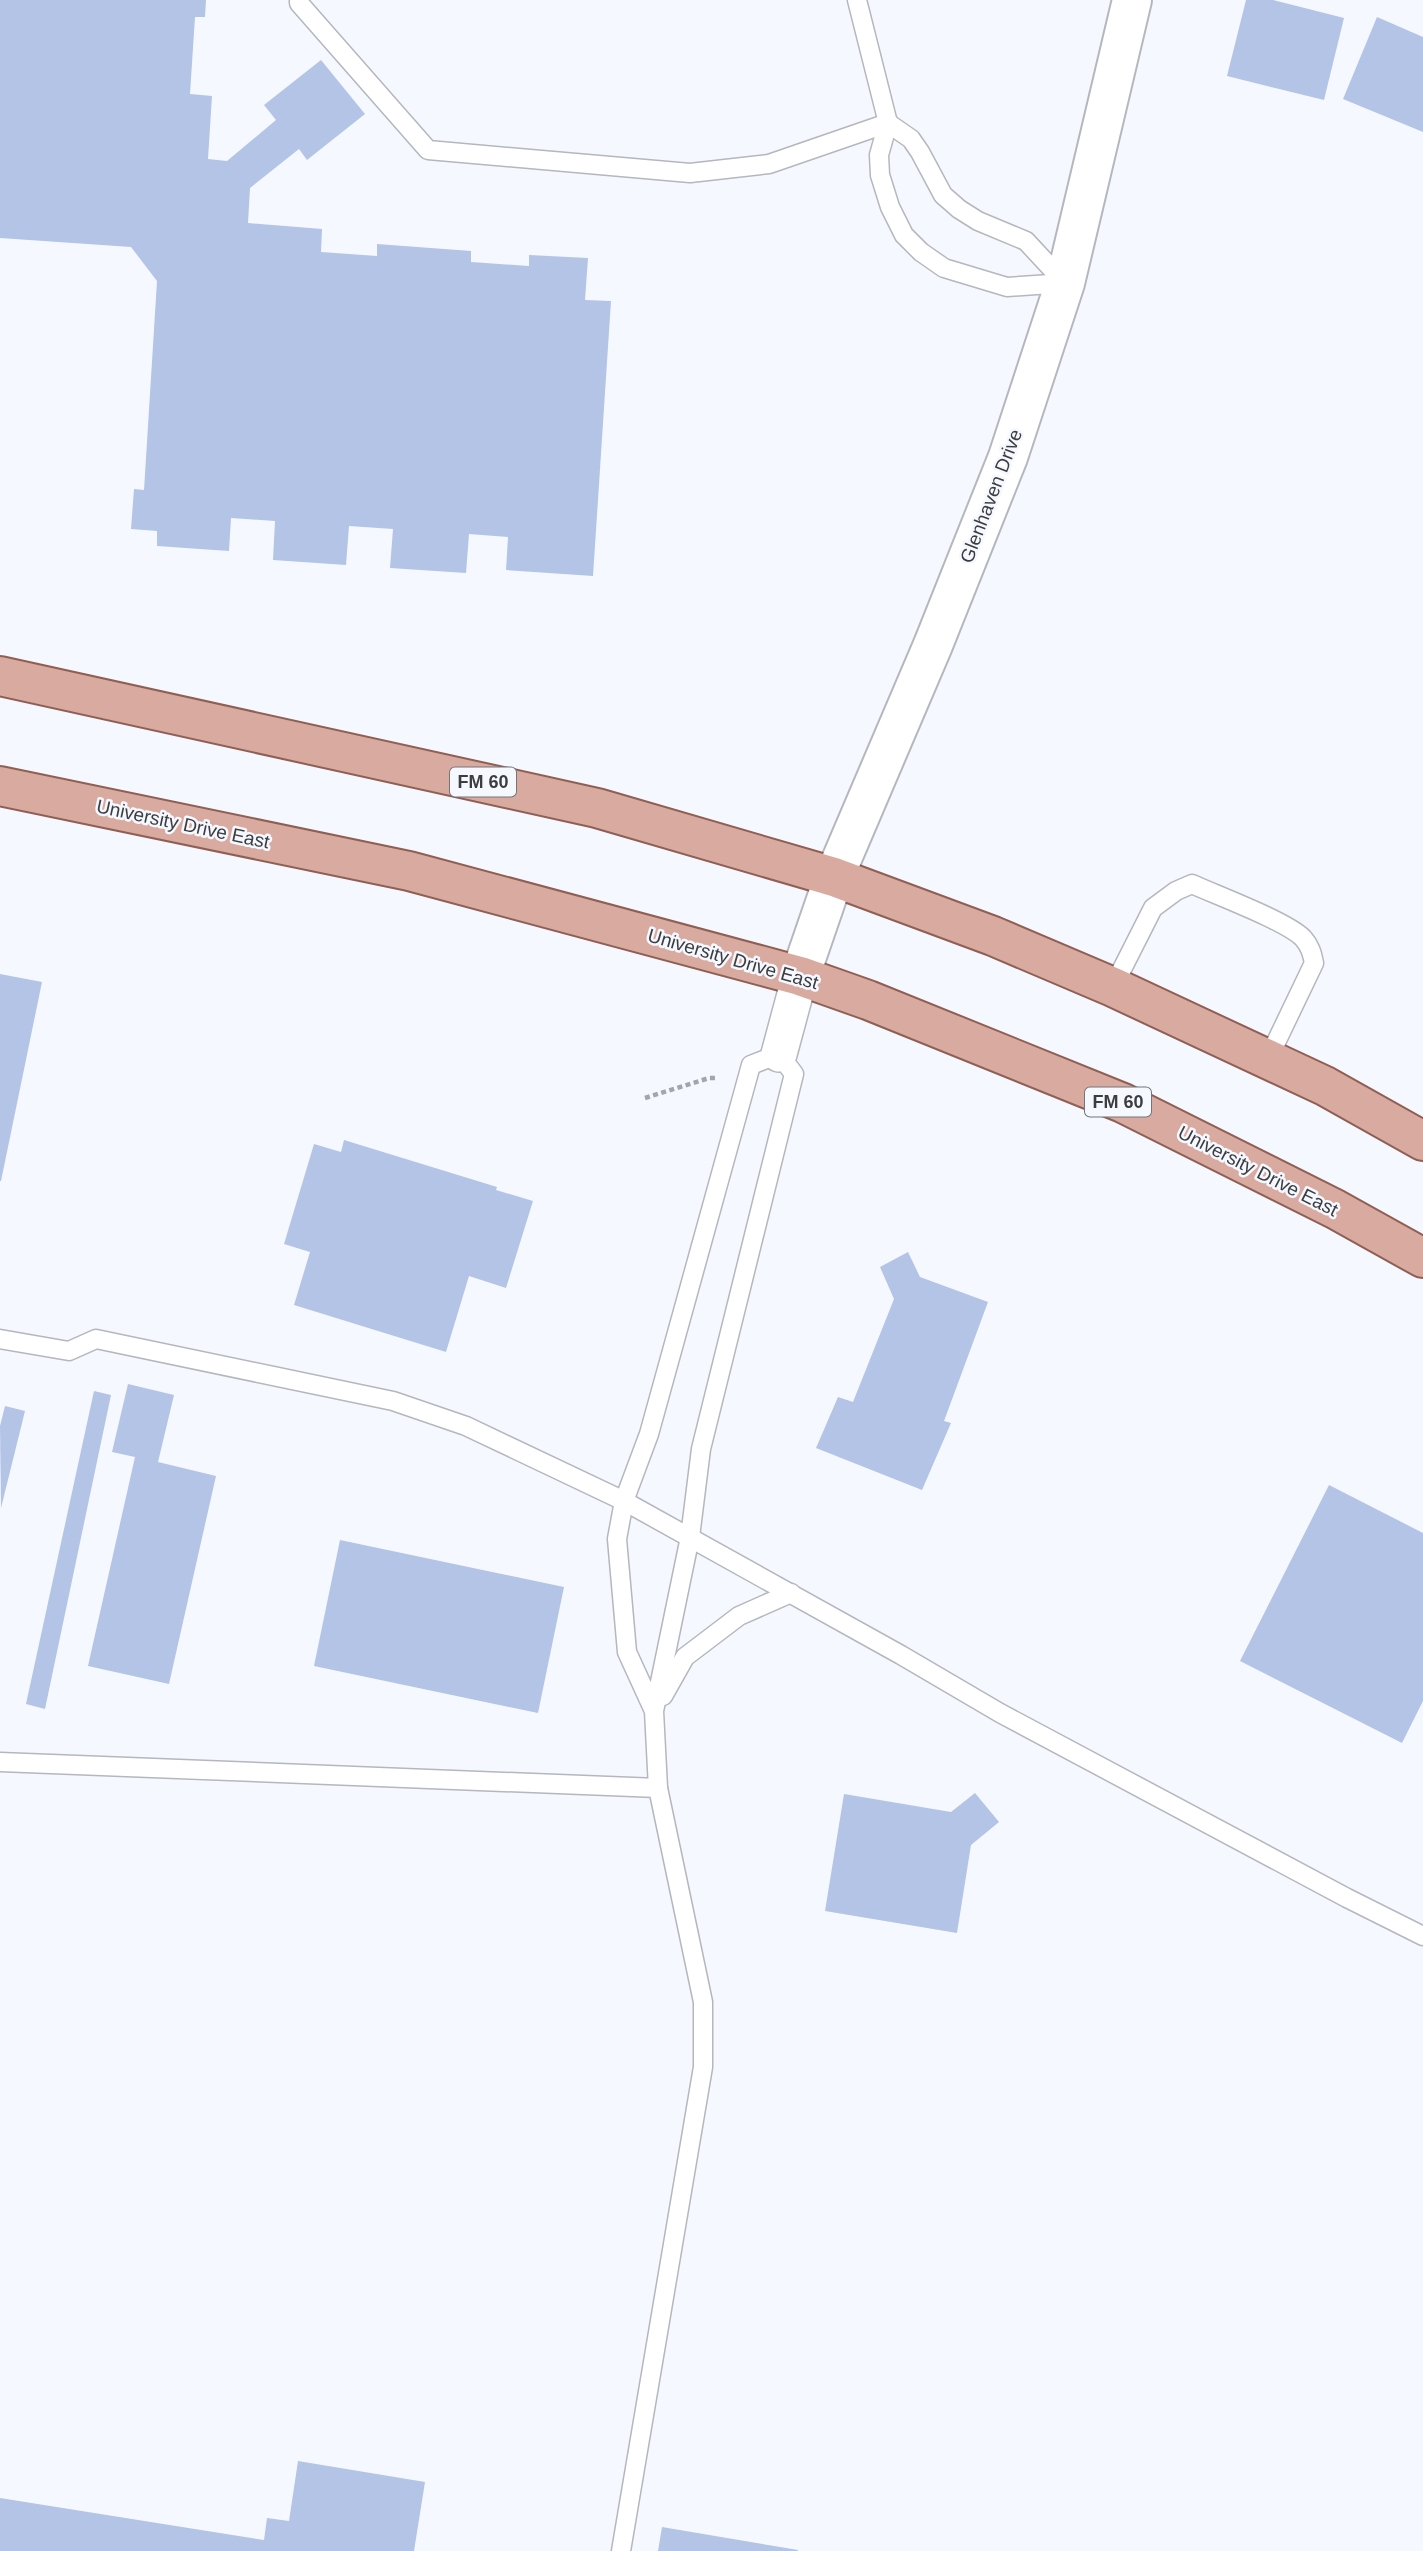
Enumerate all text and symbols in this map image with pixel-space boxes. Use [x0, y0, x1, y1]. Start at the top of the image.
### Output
street label: Glenhaven Drive [956, 426, 1026, 566]
road number: FM 60 [450, 768, 516, 796]
street label: University Drive East [95, 795, 272, 853]
street label: University Drive East [645, 925, 821, 994]
road number: FM 60 [1085, 1087, 1151, 1116]
street label: University Drive East [1175, 1122, 1342, 1221]

